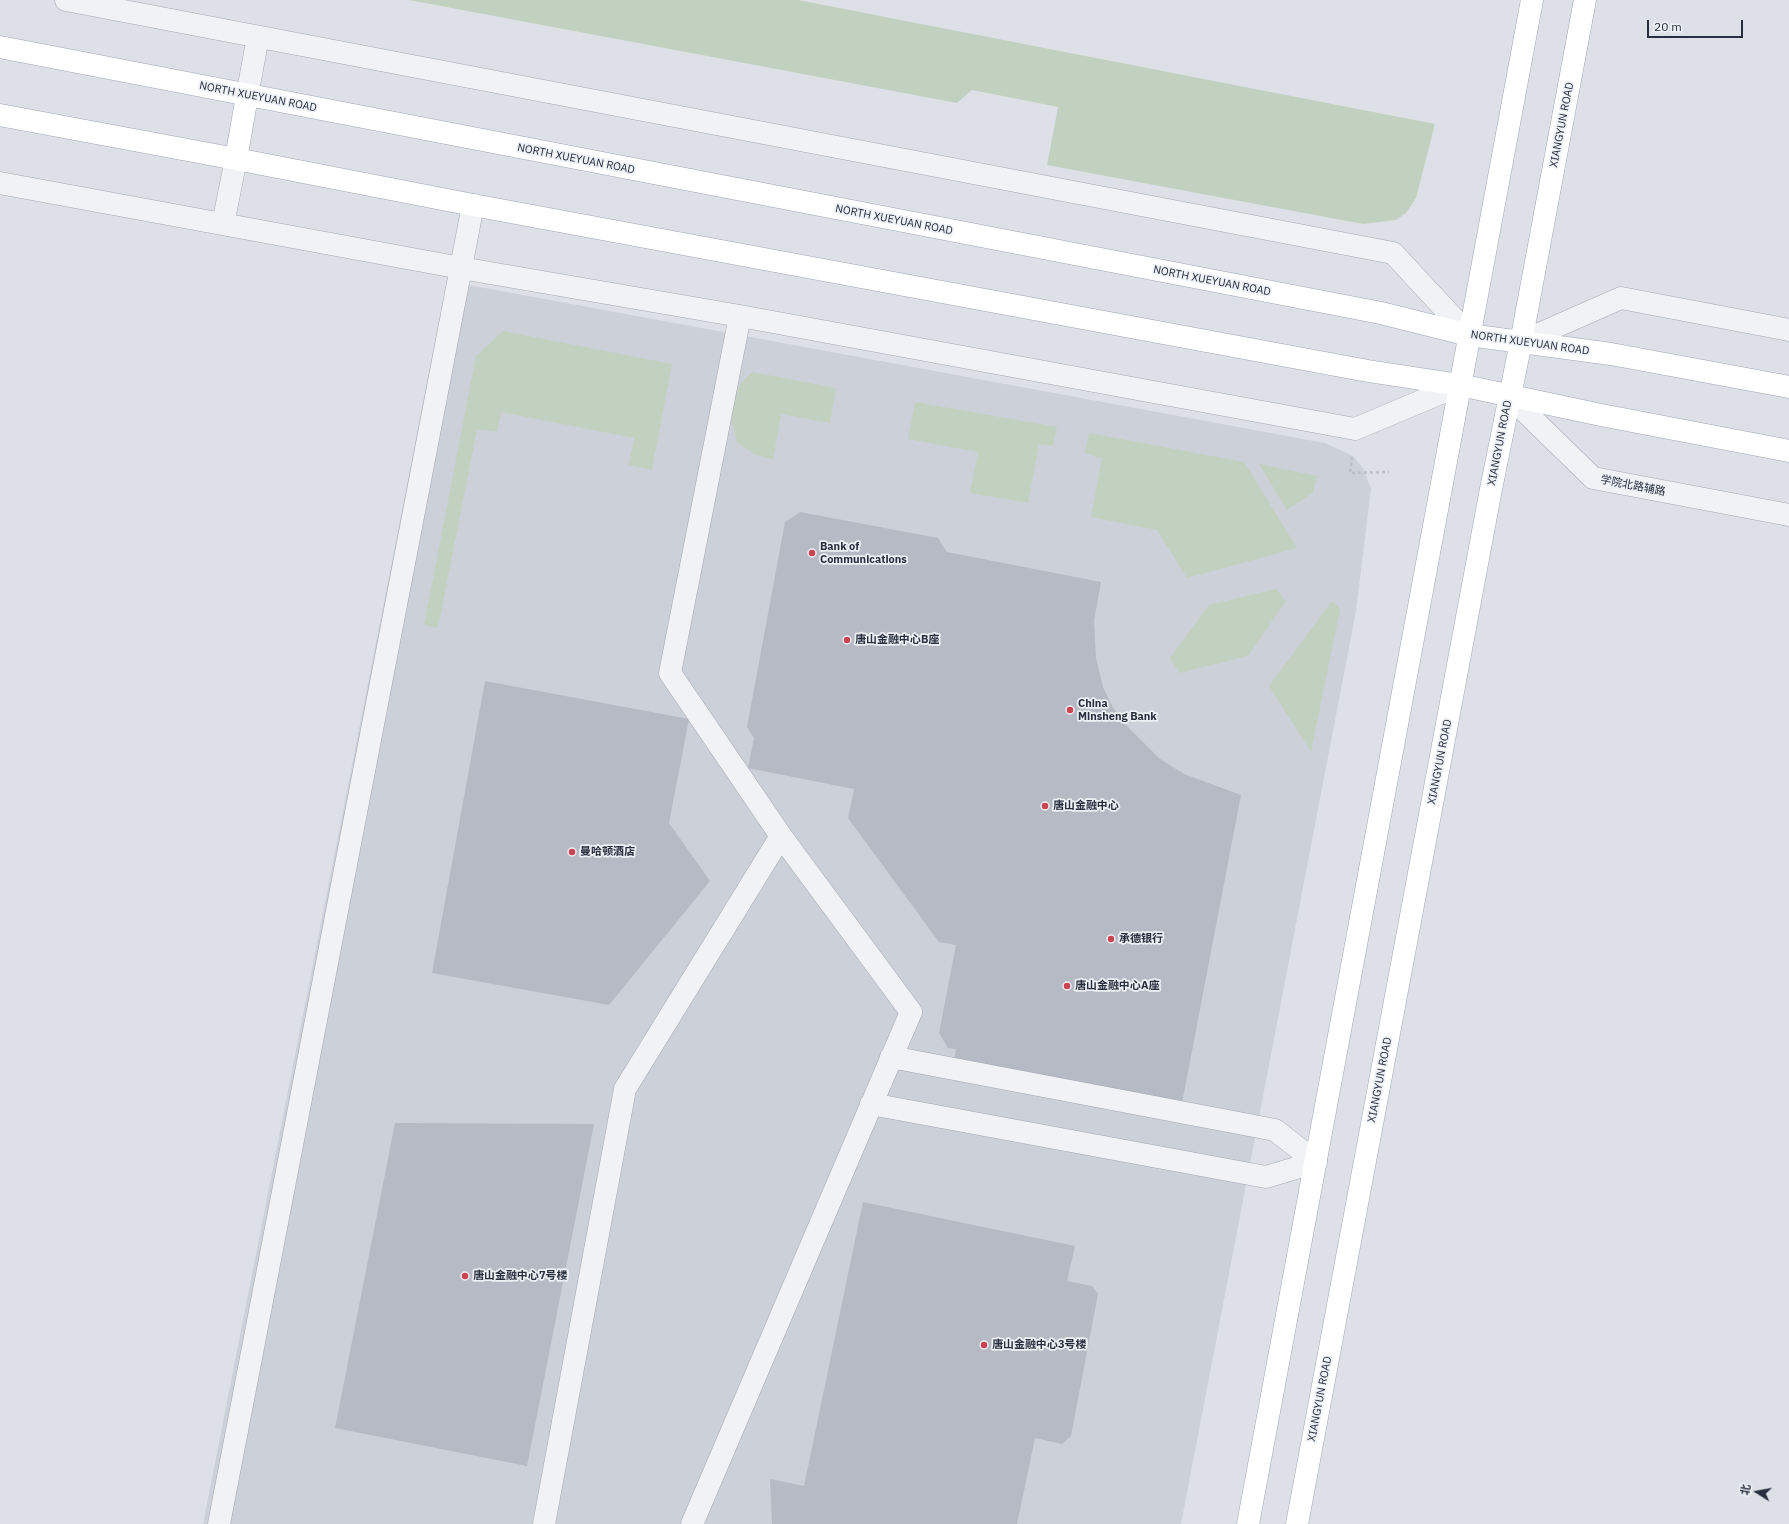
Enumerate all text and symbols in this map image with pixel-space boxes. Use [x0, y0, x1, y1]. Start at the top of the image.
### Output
scale bar [1649, 12, 1745, 38]
text: 20 m [1654, 19, 1682, 34]
street label: NORTH XUEYUAN ROAD [198, 79, 318, 115]
street label: XIANGYUN ROAD [1547, 81, 1577, 169]
street label: NORTH XUEYUAN ROAD [516, 141, 636, 177]
street label: NORTH XUEYUAN ROAD [834, 202, 954, 238]
street label: NORTH XUEYUAN ROAD [1152, 263, 1272, 299]
street label: NORTH XUEYUAN ROAD [1470, 328, 1590, 358]
street label: XIANGYUN ROAD [1485, 399, 1515, 487]
street label: 学院北路辅路 [1599, 473, 1667, 499]
place label: Bank of Communications [820, 540, 907, 566]
marker: Bank of Communications [807, 548, 817, 558]
place label: 唐山金融中心B座 [855, 633, 939, 647]
marker: 唐山金融中心B座 [842, 635, 852, 645]
place label: China Minsheng Bank [1078, 697, 1157, 723]
marker: China Minsheng Bank [1065, 705, 1075, 715]
street label: XIANGYUN ROAD [1425, 718, 1455, 806]
place label: 唐山金融中心 [1053, 799, 1119, 813]
marker: 唐山金融中心 [1040, 801, 1050, 811]
place label: 曼哈顿酒店 [580, 845, 635, 859]
marker: 曼哈顿酒店 [567, 847, 577, 857]
place label: 承德银行 [1119, 932, 1163, 946]
marker: 承德银行 [1106, 934, 1116, 944]
place label: 唐山金融中心A座 [1075, 979, 1160, 993]
marker: 唐山金融中心A座 [1062, 981, 1072, 991]
street label: XIANGYUN ROAD [1365, 1036, 1395, 1124]
place label: 唐山金融中心7号楼 [473, 1269, 568, 1283]
marker: 唐山金融中心7号楼 [460, 1271, 470, 1281]
place label: 唐山金融中心3号楼 [992, 1338, 1087, 1352]
marker: 唐山金融中心3号楼 [979, 1340, 989, 1350]
street label: XIANGYUN ROAD [1305, 1355, 1335, 1443]
north arrow [1737, 1472, 1777, 1512]
text: 北 [1737, 1483, 1753, 1496]

